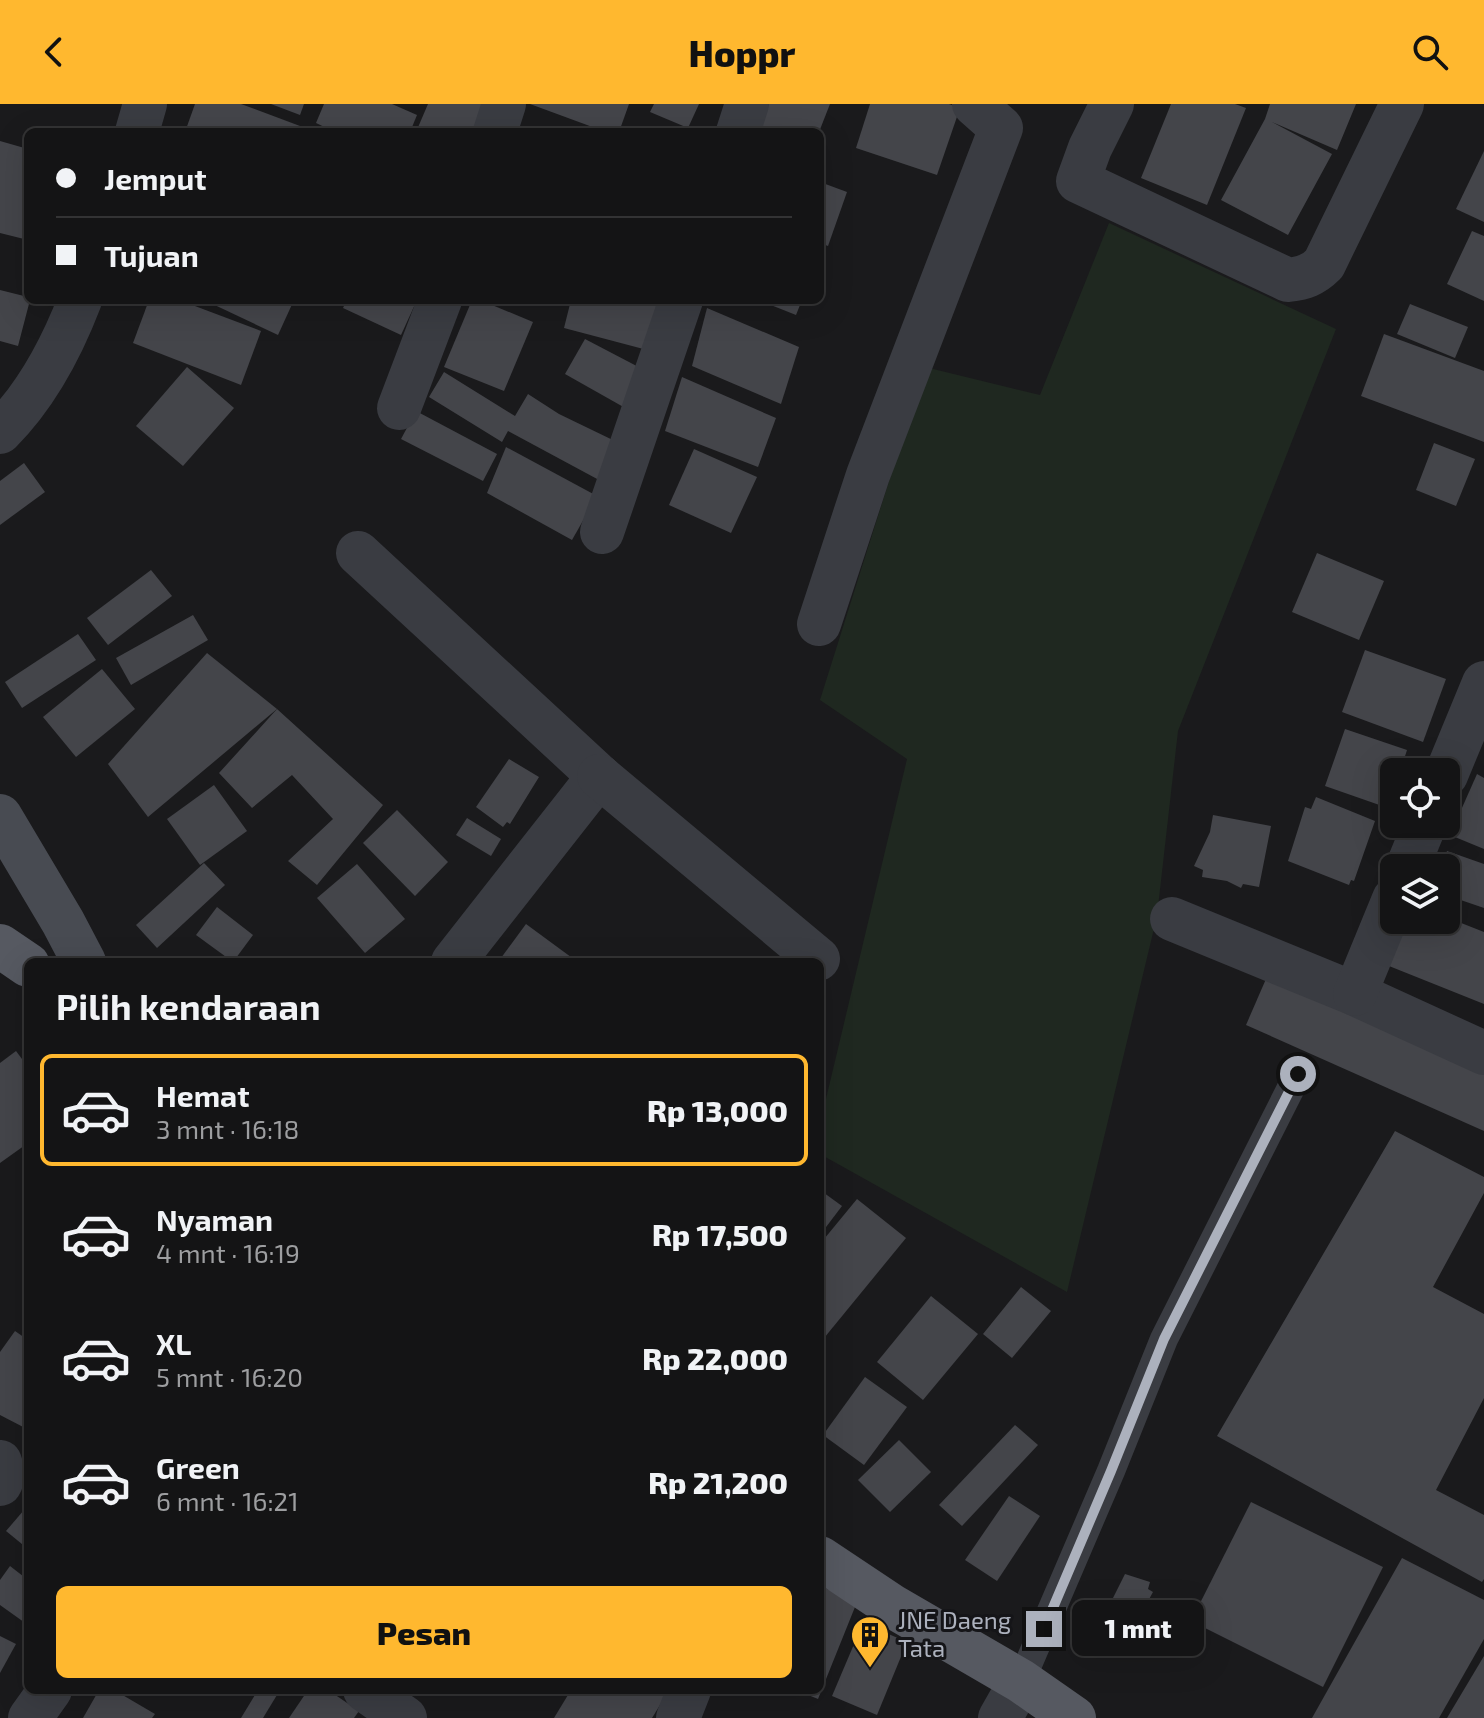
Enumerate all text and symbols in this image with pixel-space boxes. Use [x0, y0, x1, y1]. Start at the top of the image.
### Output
icon: back [32, 30, 76, 74]
icon: search [1408, 30, 1452, 74]
text: Hoppr [689, 31, 795, 74]
text: Jemput [104, 160, 207, 196]
text: Tujuan [104, 237, 199, 273]
map controls [1380, 758, 1460, 934]
button: locate [1380, 758, 1460, 838]
button: layers [1380, 854, 1460, 934]
text: Pilih kendaraan [56, 984, 321, 1027]
route start [1280, 1056, 1316, 1092]
icon: car [60, 1074, 132, 1146]
text: Hemat [156, 1077, 249, 1113]
text: Rp 13,000 [647, 1092, 788, 1128]
text: 3 mnt · 16:18 [156, 1113, 299, 1144]
icon: car [60, 1198, 132, 1270]
text: Nyaman [156, 1201, 273, 1237]
text: Rp 17,500 [652, 1216, 788, 1252]
text: 4 mnt · 16:19 [156, 1237, 300, 1268]
icon: car [60, 1322, 132, 1394]
text: XL [156, 1325, 191, 1361]
text: Rp 22,000 [642, 1340, 788, 1376]
text: 5 mnt · 16:20 [156, 1361, 303, 1392]
icon: car [60, 1446, 132, 1518]
text: Green [156, 1449, 240, 1485]
text: Rp 21,200 [648, 1464, 788, 1500]
text: 6 mnt · 16:21 [156, 1485, 299, 1516]
button: Pesan [56, 1586, 792, 1678]
callout: 1 mnt [1072, 1601, 1204, 1657]
place label: JNE Daeng Tata [898, 1605, 1011, 1662]
route end [1026, 1611, 1062, 1647]
text: 1 mnt [1104, 1612, 1172, 1643]
building icon: JNE Daeng Tata [849, 1614, 891, 1669]

